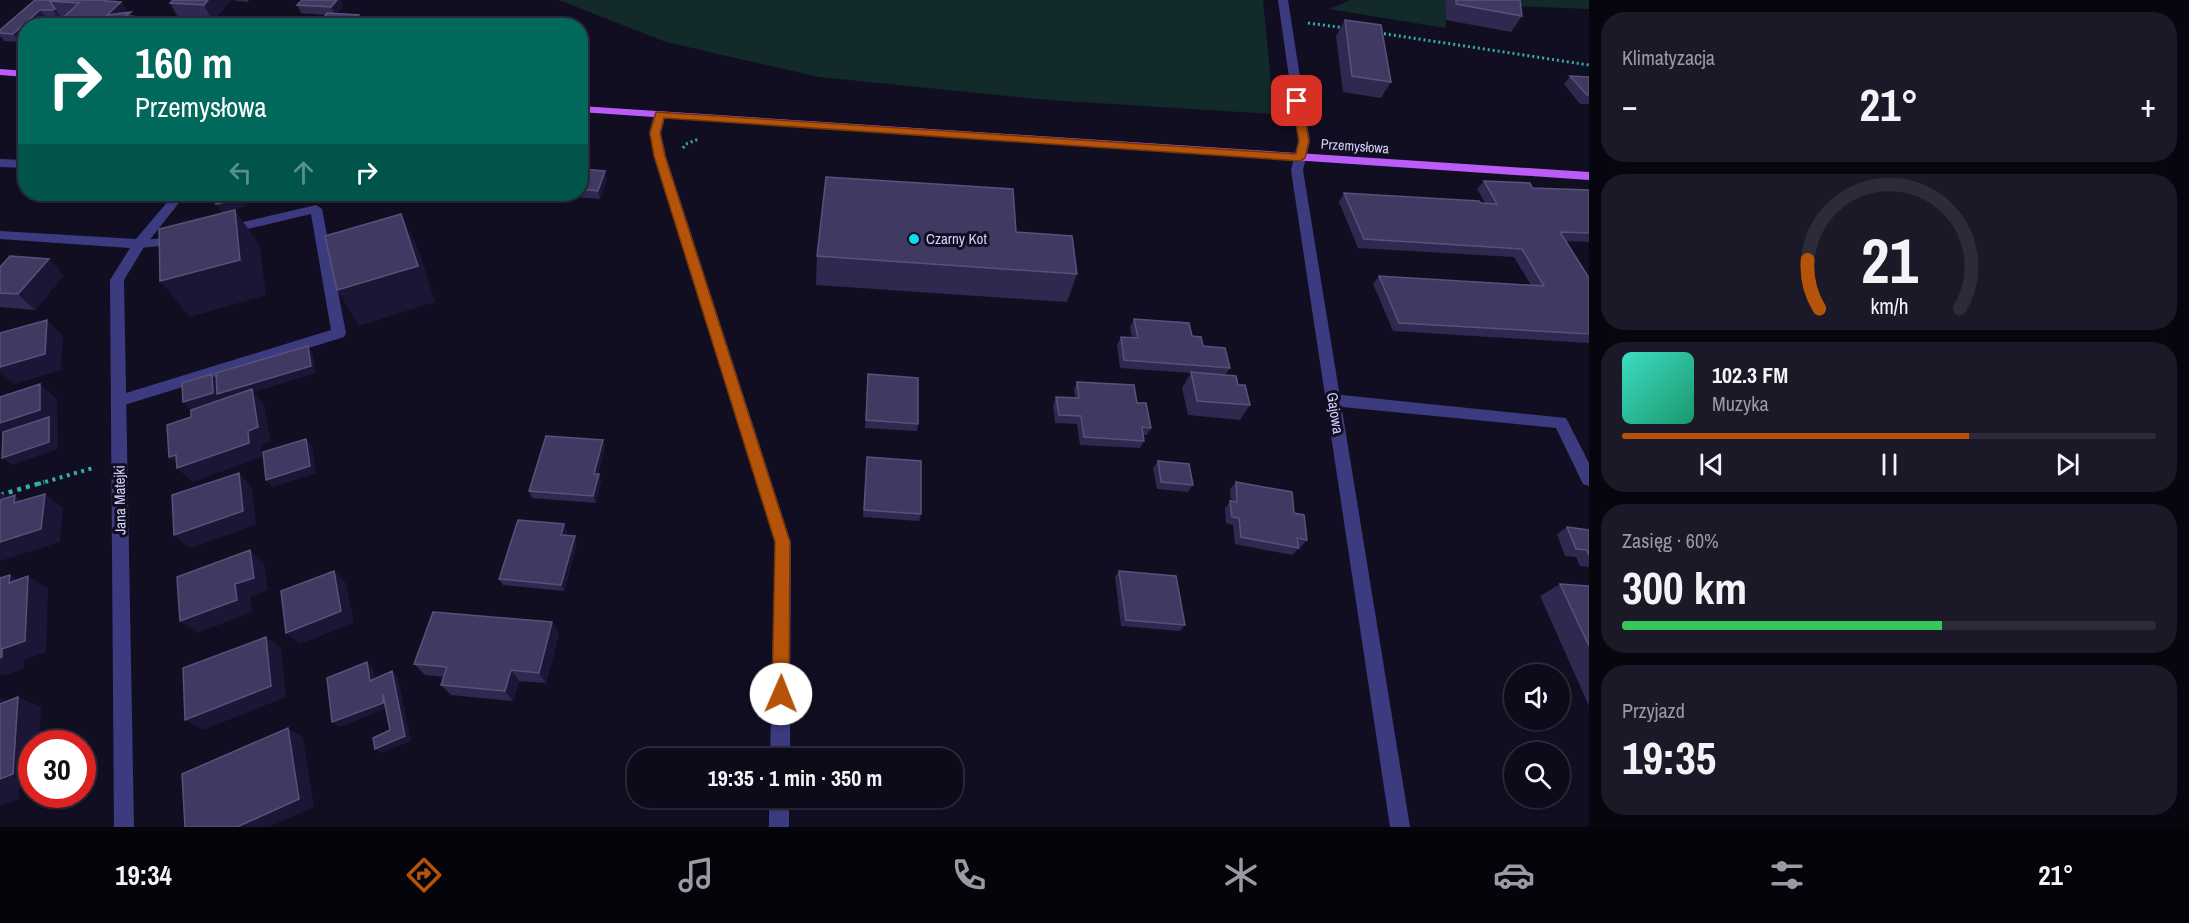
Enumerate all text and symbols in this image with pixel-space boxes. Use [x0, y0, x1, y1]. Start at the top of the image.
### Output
text: 160 m [135, 35, 233, 91]
icon: right [36, 42, 114, 120]
text: Klimatyzacja [1622, 44, 1715, 71]
text: 21° [1859, 74, 1919, 135]
pin [1271, 75, 1322, 126]
text: − [1622, 83, 1638, 127]
text: + [2140, 83, 2156, 127]
icon: arrive [1280, 84, 1313, 117]
text: Przemysłowa [135, 89, 267, 125]
street label: Przemysłowa [1320, 135, 1390, 157]
icon: left [224, 156, 257, 189]
icon: ahead [287, 156, 320, 189]
icon: right [350, 156, 383, 189]
text: 21 [1861, 218, 1918, 302]
place label: Czarny Kot [926, 228, 987, 249]
marker: Czarny Kot [907, 232, 921, 246]
text: km/h [1870, 292, 1908, 321]
text: 102.3 FM [1712, 360, 1788, 390]
text: Muzyka [1712, 390, 1769, 417]
street label: Gajowa [1322, 391, 1349, 435]
icon: previous [1695, 448, 1728, 481]
icon: pause [1873, 448, 1906, 481]
icon: next [2051, 448, 2084, 481]
street label: Jana Matejki [108, 465, 131, 535]
text: Zasięg · 60% [1622, 527, 1719, 554]
text: 300 km [1622, 557, 1747, 618]
position arrow [749, 662, 813, 726]
map controls [1504, 664, 1570, 808]
button: sound [1504, 664, 1570, 730]
text: Przyjazd [1622, 697, 1685, 724]
text: 19:35 [1622, 727, 1716, 788]
speed limit sign: 30 [18, 730, 96, 808]
button: search [1504, 742, 1570, 808]
text: 19:35 · 1 min · 350 m [708, 763, 882, 793]
icon: directions [403, 854, 445, 896]
icon: music [675, 854, 717, 896]
icon: phone [948, 854, 990, 896]
icon: climate [1220, 854, 1262, 896]
icon: car [1493, 854, 1535, 896]
icon: filters [1766, 854, 1808, 896]
text: 19:34 [115, 857, 172, 893]
text: 21° [2038, 857, 2074, 893]

